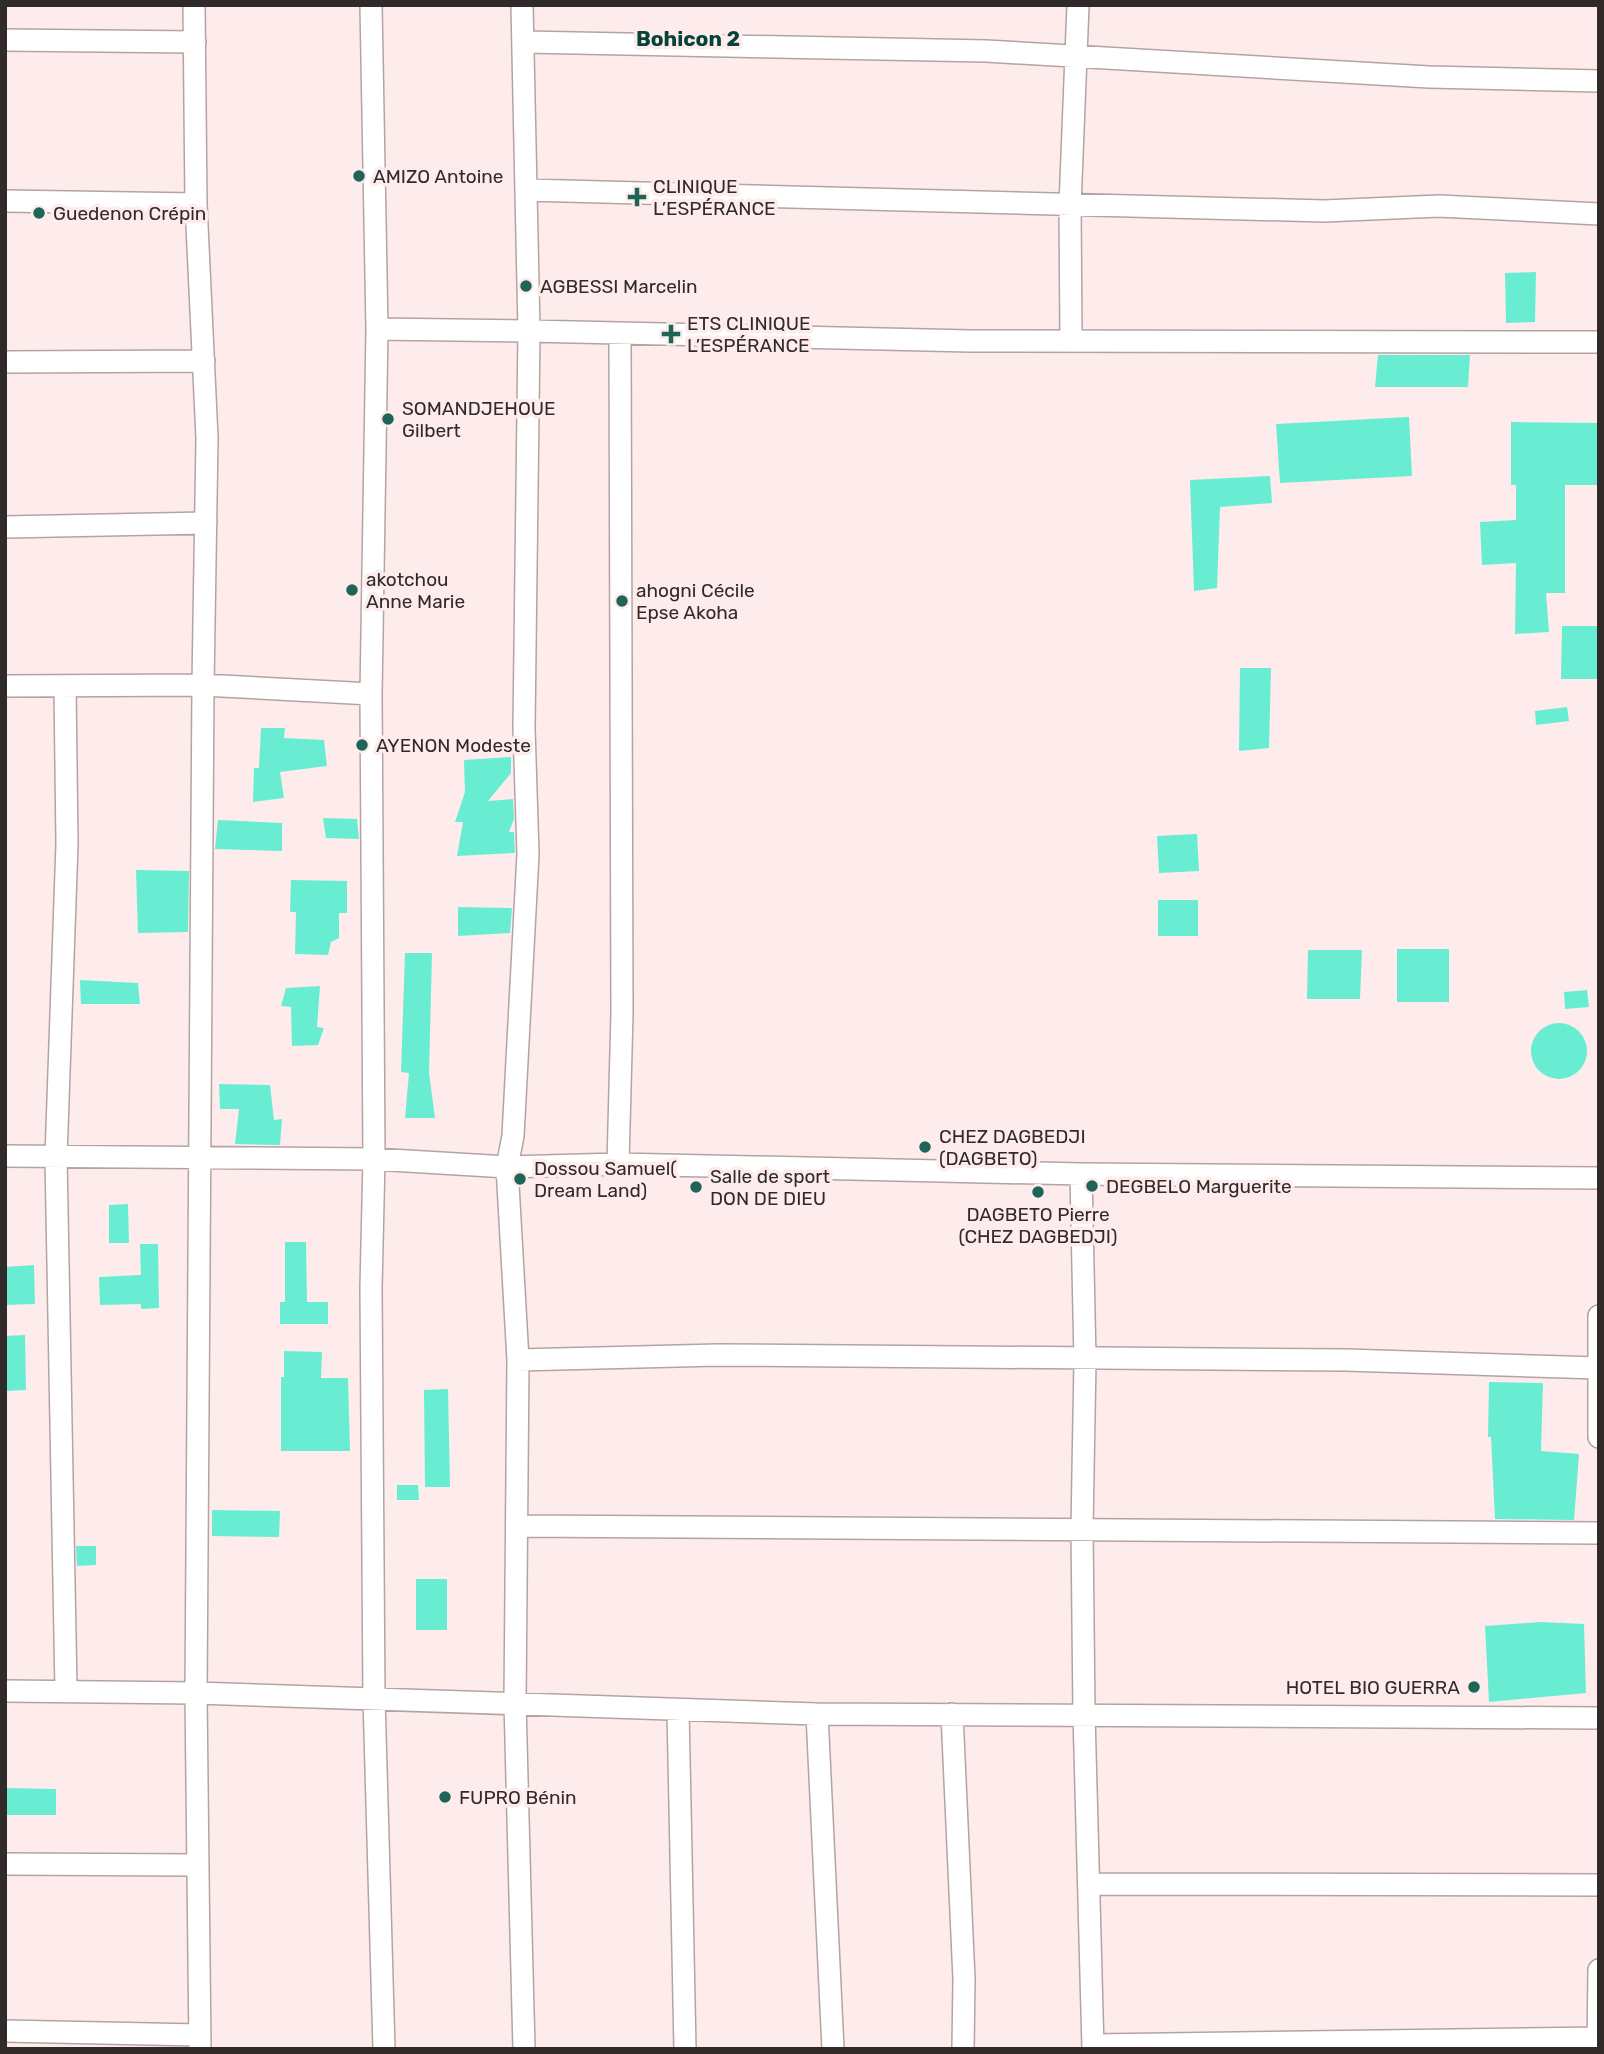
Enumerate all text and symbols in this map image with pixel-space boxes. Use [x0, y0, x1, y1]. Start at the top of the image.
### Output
district label: Bohicon 2 [636, 26, 740, 51]
place label: AMIZO Antoine [373, 165, 504, 188]
marker: AMIZO Antoine [351, 168, 367, 184]
place label: CLINIQUE L’ESPÉRANCE [653, 175, 776, 220]
marker: CLINIQUE L’ESPÉRANCE [627, 187, 647, 207]
place label: Guedenon Crépin [53, 202, 206, 225]
marker: Guedenon Crépin [31, 205, 47, 221]
place label: AGBESSI Marcelin [540, 275, 698, 298]
marker: AGBESSI Marcelin [518, 278, 534, 294]
place label: ETS CLINIQUE L’ESPÉRANCE [687, 312, 811, 357]
marker: ETS CLINIQUE L’ESPÉRANCE [661, 324, 681, 344]
place label: SOMANDJEHOUE Gilbert [402, 397, 556, 442]
marker: SOMANDJEHOUE Gilbert [380, 411, 396, 427]
place label: akotchou Anne Marie [366, 568, 465, 613]
place label: ahogni Cécile Epse Akoha [636, 579, 755, 624]
marker: akotchou Anne Marie [344, 582, 360, 598]
marker: ahogni Cécile Epse Akoha [614, 593, 630, 609]
place label: AYENON Modeste [376, 734, 531, 757]
marker: AYENON Modeste [354, 737, 370, 753]
place label: CHEZ DAGBEDJI (DAGBETO) [939, 1125, 1086, 1170]
marker: CHEZ DAGBEDJI (DAGBETO) [917, 1139, 933, 1155]
place label: Dossou Samuel( Dream Land) [534, 1157, 677, 1202]
place label: Salle de sport DON DE DIEU [710, 1165, 831, 1210]
marker: Dossou Samuel( Dream Land) [512, 1171, 528, 1187]
place label: DEGBELO Marguerite [1106, 1175, 1292, 1198]
marker: DEGBELO Marguerite [1084, 1178, 1100, 1194]
marker: Salle de sport DON DE DIEU [688, 1179, 704, 1195]
marker: DAGBETO Pierre (CHEZ DAGBEDJI) [1030, 1184, 1046, 1200]
place label: DAGBETO Pierre (CHEZ DAGBEDJI) [959, 1203, 1117, 1248]
place label: HOTEL BIO GUERRA [1286, 1676, 1460, 1699]
marker: HOTEL BIO GUERRA [1466, 1679, 1482, 1695]
place label: FUPRO Bénin [459, 1786, 577, 1809]
marker: FUPRO Bénin [437, 1789, 453, 1805]

